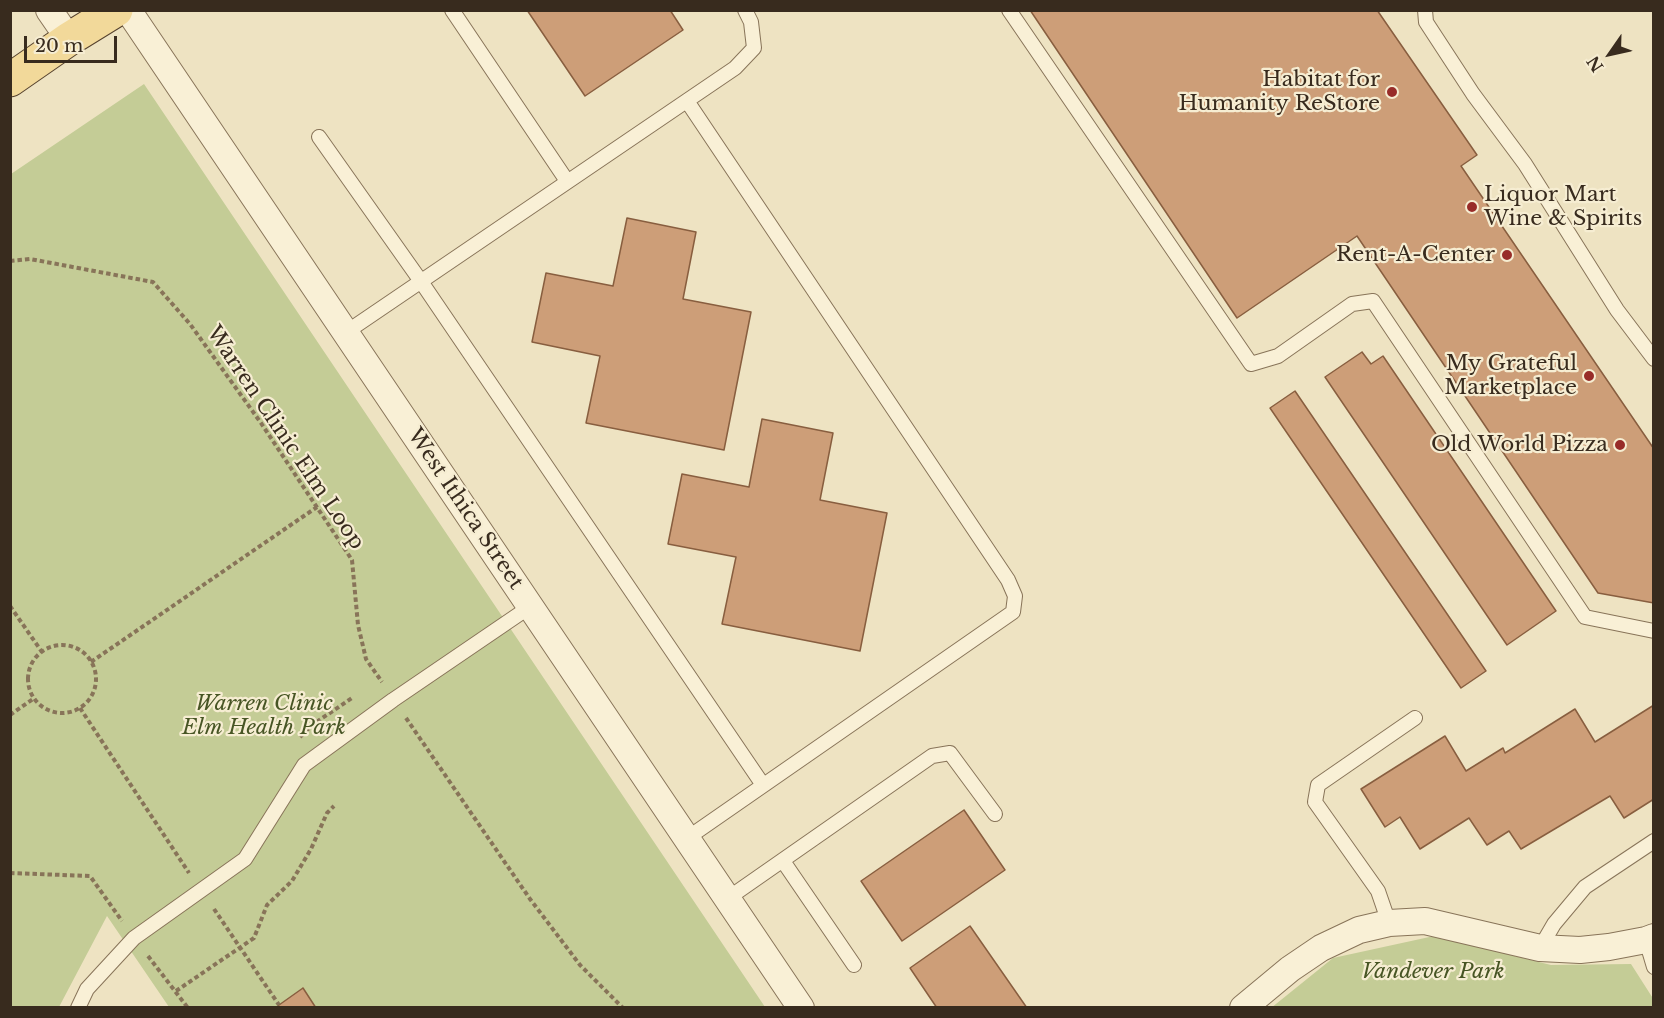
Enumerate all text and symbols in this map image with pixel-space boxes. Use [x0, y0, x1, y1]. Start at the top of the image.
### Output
scale bar [27, 24, 120, 62]
north arrow [1580, 24, 1640, 84]
text: 20 m [35, 35, 83, 57]
text: N [1583, 52, 1608, 76]
place label: Habitat for Humanity ReStore [1178, 67, 1380, 117]
marker: Habitat for Humanity ReStore [1385, 85, 1399, 99]
place label: Liquor Mart Wine & Spirits [1484, 182, 1642, 232]
marker: Liquor Mart Wine & Spirits [1465, 200, 1479, 214]
place label: Rent-A-Center [1336, 242, 1495, 268]
marker: Rent-A-Center [1500, 248, 1514, 262]
street label: Warren Clinic Elm Loop [201, 321, 369, 555]
place label: My Grateful Marketplace [1444, 351, 1577, 401]
marker: My Grateful Marketplace [1582, 369, 1596, 383]
street label: West Ithica Street [402, 424, 528, 594]
place label: Old World Pizza [1431, 432, 1608, 458]
marker: Old World Pizza [1613, 438, 1627, 452]
park label: Warren Clinic Elm Health Park [182, 691, 346, 741]
park label: Vandever Park [1361, 959, 1505, 985]

